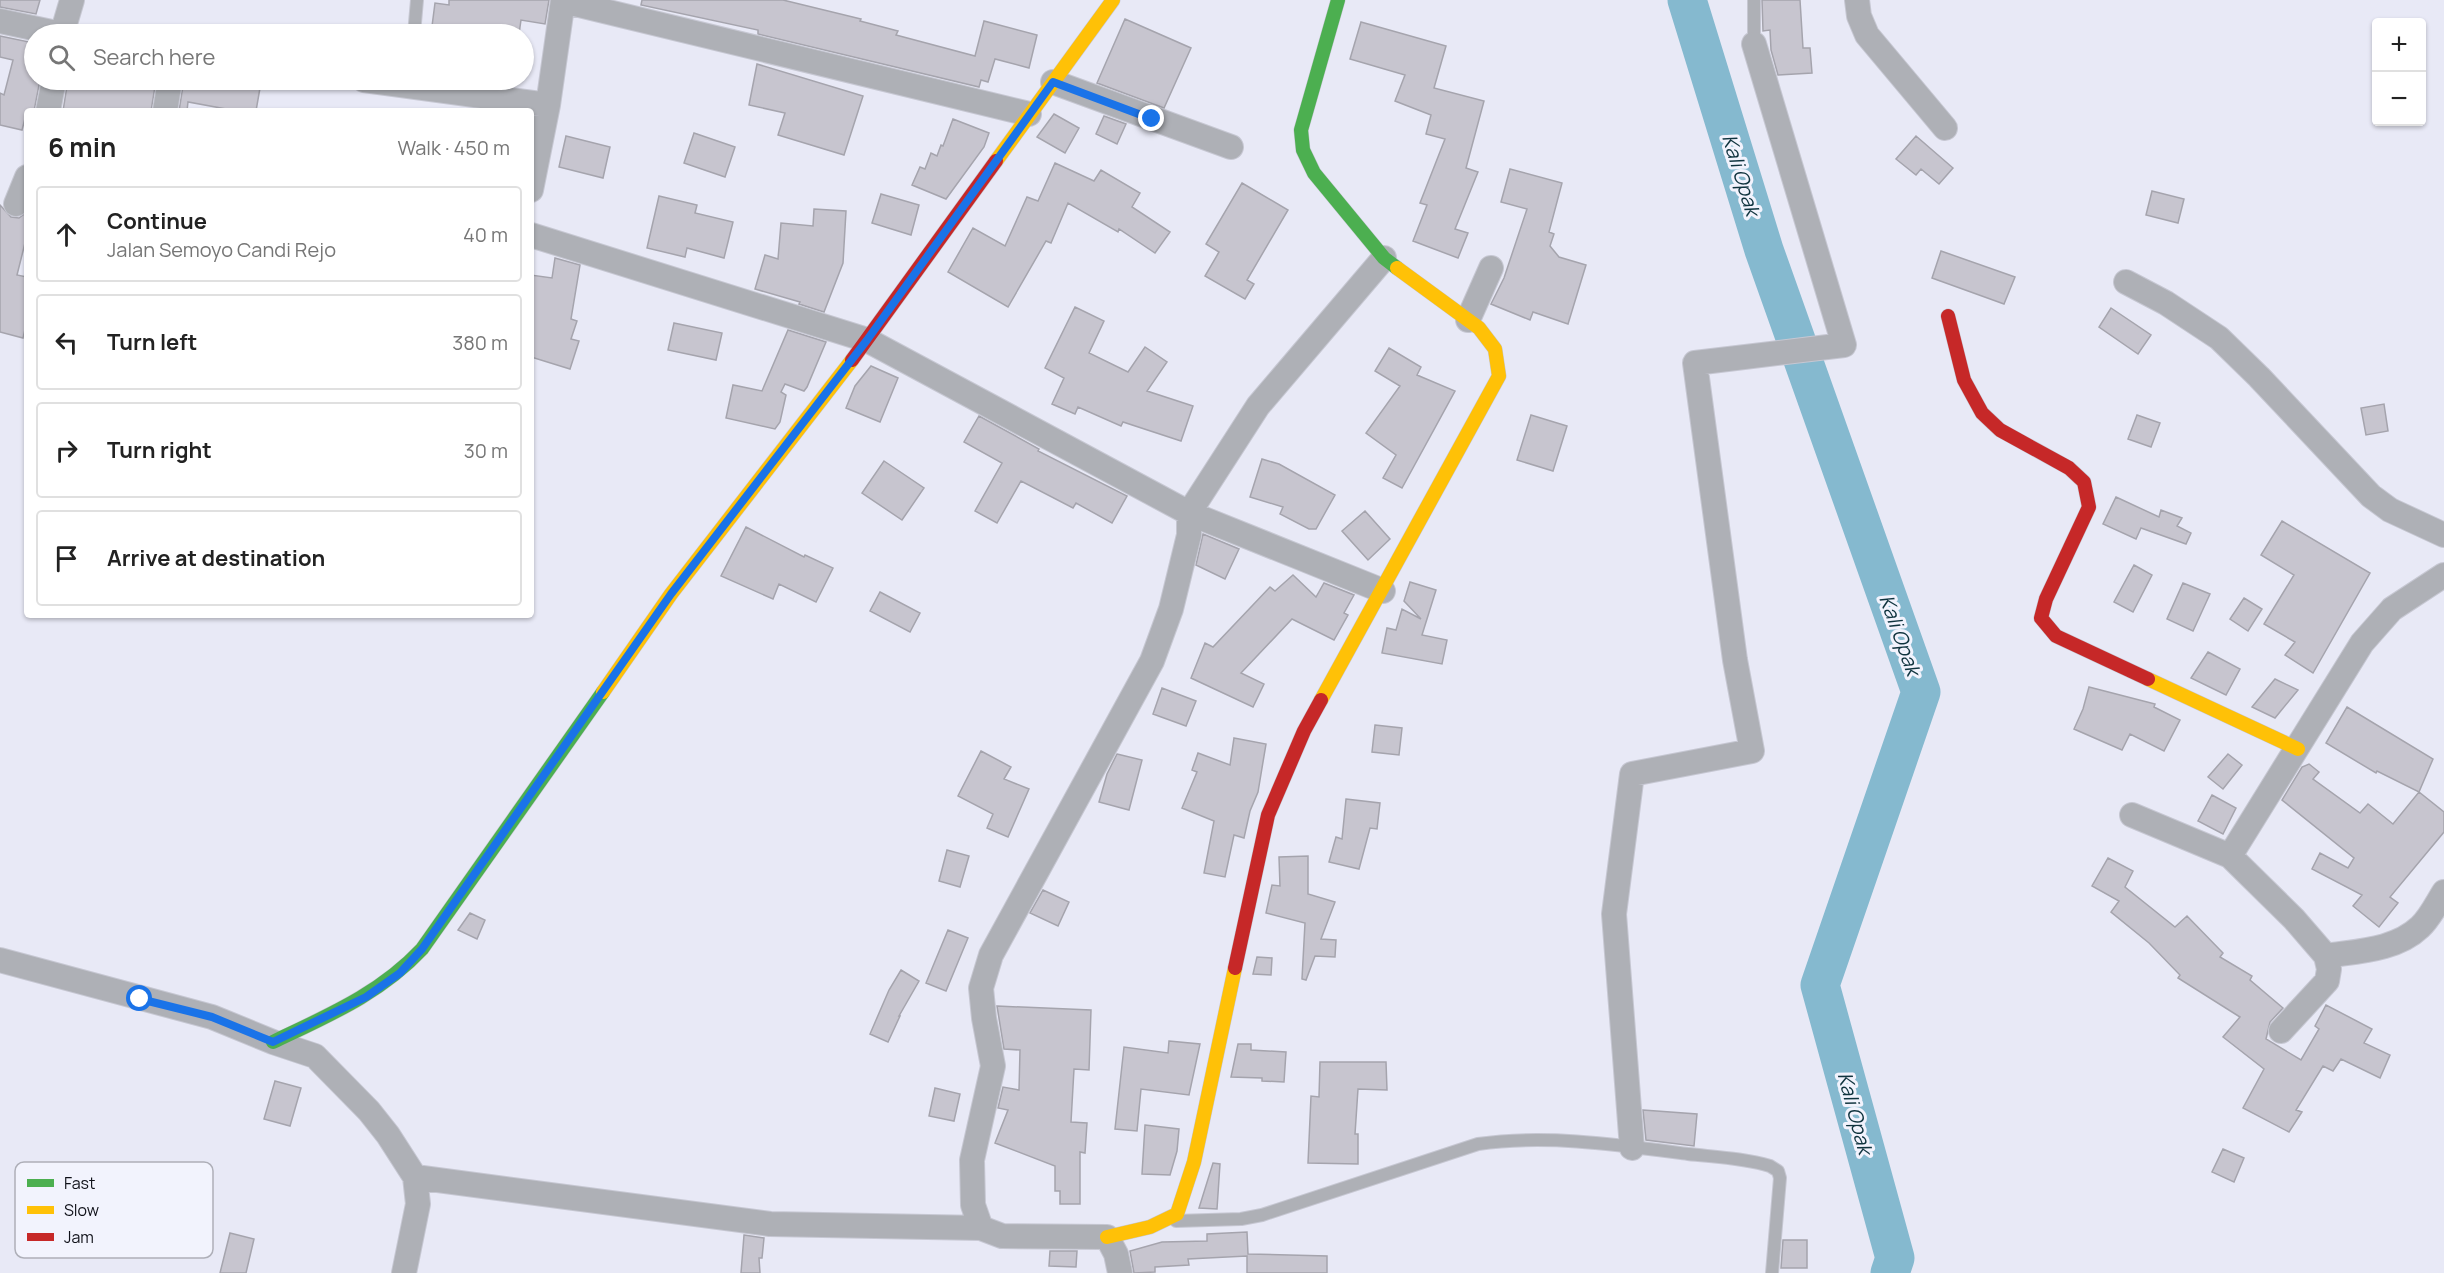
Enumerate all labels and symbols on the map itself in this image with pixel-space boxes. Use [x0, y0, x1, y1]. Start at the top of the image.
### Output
route end [1138, 105, 1164, 131]
water label: Kali Opak [1716, 131, 1768, 222]
water label: Kali Opak [1873, 591, 1929, 682]
route start [126, 985, 152, 1011]
water label: Kali Opak [1832, 1069, 1880, 1160]
legend [15, 1162, 213, 1258]
text: Fast [64, 1172, 95, 1194]
text: Slow [64, 1199, 99, 1221]
text: Jam [64, 1226, 94, 1248]

